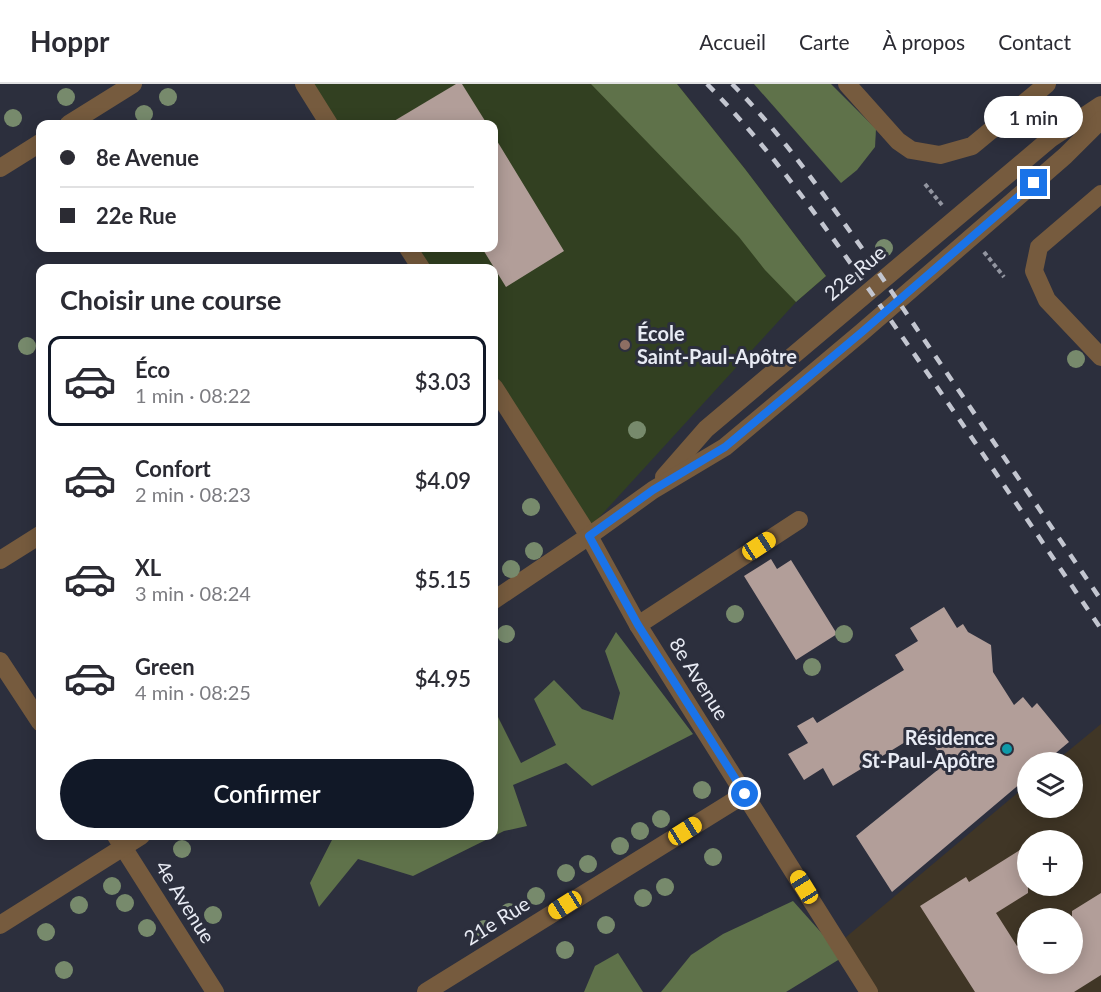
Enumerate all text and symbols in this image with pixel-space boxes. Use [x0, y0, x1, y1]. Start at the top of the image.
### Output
text: Hoppr [30, 24, 109, 58]
text: Accueil [699, 29, 766, 54]
text: Carte [799, 29, 850, 54]
text: À propos [883, 29, 965, 54]
text: Contact [998, 29, 1071, 54]
callout: 1 min [984, 96, 1084, 138]
text: 1 min [1009, 105, 1058, 129]
text: 8e Avenue [96, 144, 199, 171]
route end [1020, 169, 1047, 196]
text: 22e Rue [96, 202, 176, 229]
street label: 22e Rue [819, 240, 890, 305]
text: Choisir une course [60, 283, 282, 316]
place label: École Saint-Paul-Apôtre [637, 321, 797, 368]
marker: École Saint-Paul-Apôtre [618, 338, 632, 352]
icon: car [63, 354, 117, 408]
text: Éco [135, 356, 170, 383]
text: $3.03 [415, 368, 471, 395]
text: 1 min · 08:22 [135, 383, 251, 407]
icon: car [63, 453, 117, 507]
text: Confort [135, 455, 211, 482]
text: $4.09 [415, 467, 471, 494]
text: 2 min · 08:23 [135, 482, 251, 506]
car [739, 529, 779, 563]
icon: car [63, 552, 117, 606]
text: XL [135, 554, 161, 581]
text: $5.15 [415, 566, 471, 593]
text: 3 min · 08:24 [135, 581, 251, 605]
street label: 8e Avenue [665, 633, 735, 724]
icon: car [63, 651, 117, 705]
text: Green [135, 653, 195, 680]
text: $4.95 [415, 665, 471, 692]
text: 4 min · 08:25 [135, 680, 251, 704]
place label: Résidence St-Paul-Apôtre [862, 725, 995, 772]
marker: Résidence St-Paul-Apôtre [1000, 742, 1014, 756]
map controls [1017, 752, 1083, 974]
button: layers [1017, 752, 1083, 818]
button: Confirmer [60, 759, 474, 828]
route start [731, 780, 758, 807]
car [665, 814, 705, 848]
button: + [1017, 830, 1083, 896]
street label: 4e Avenue [151, 856, 221, 947]
car [787, 867, 821, 907]
car [545, 888, 585, 922]
street label: 21e Rue [459, 891, 534, 950]
button: − [1017, 908, 1083, 974]

